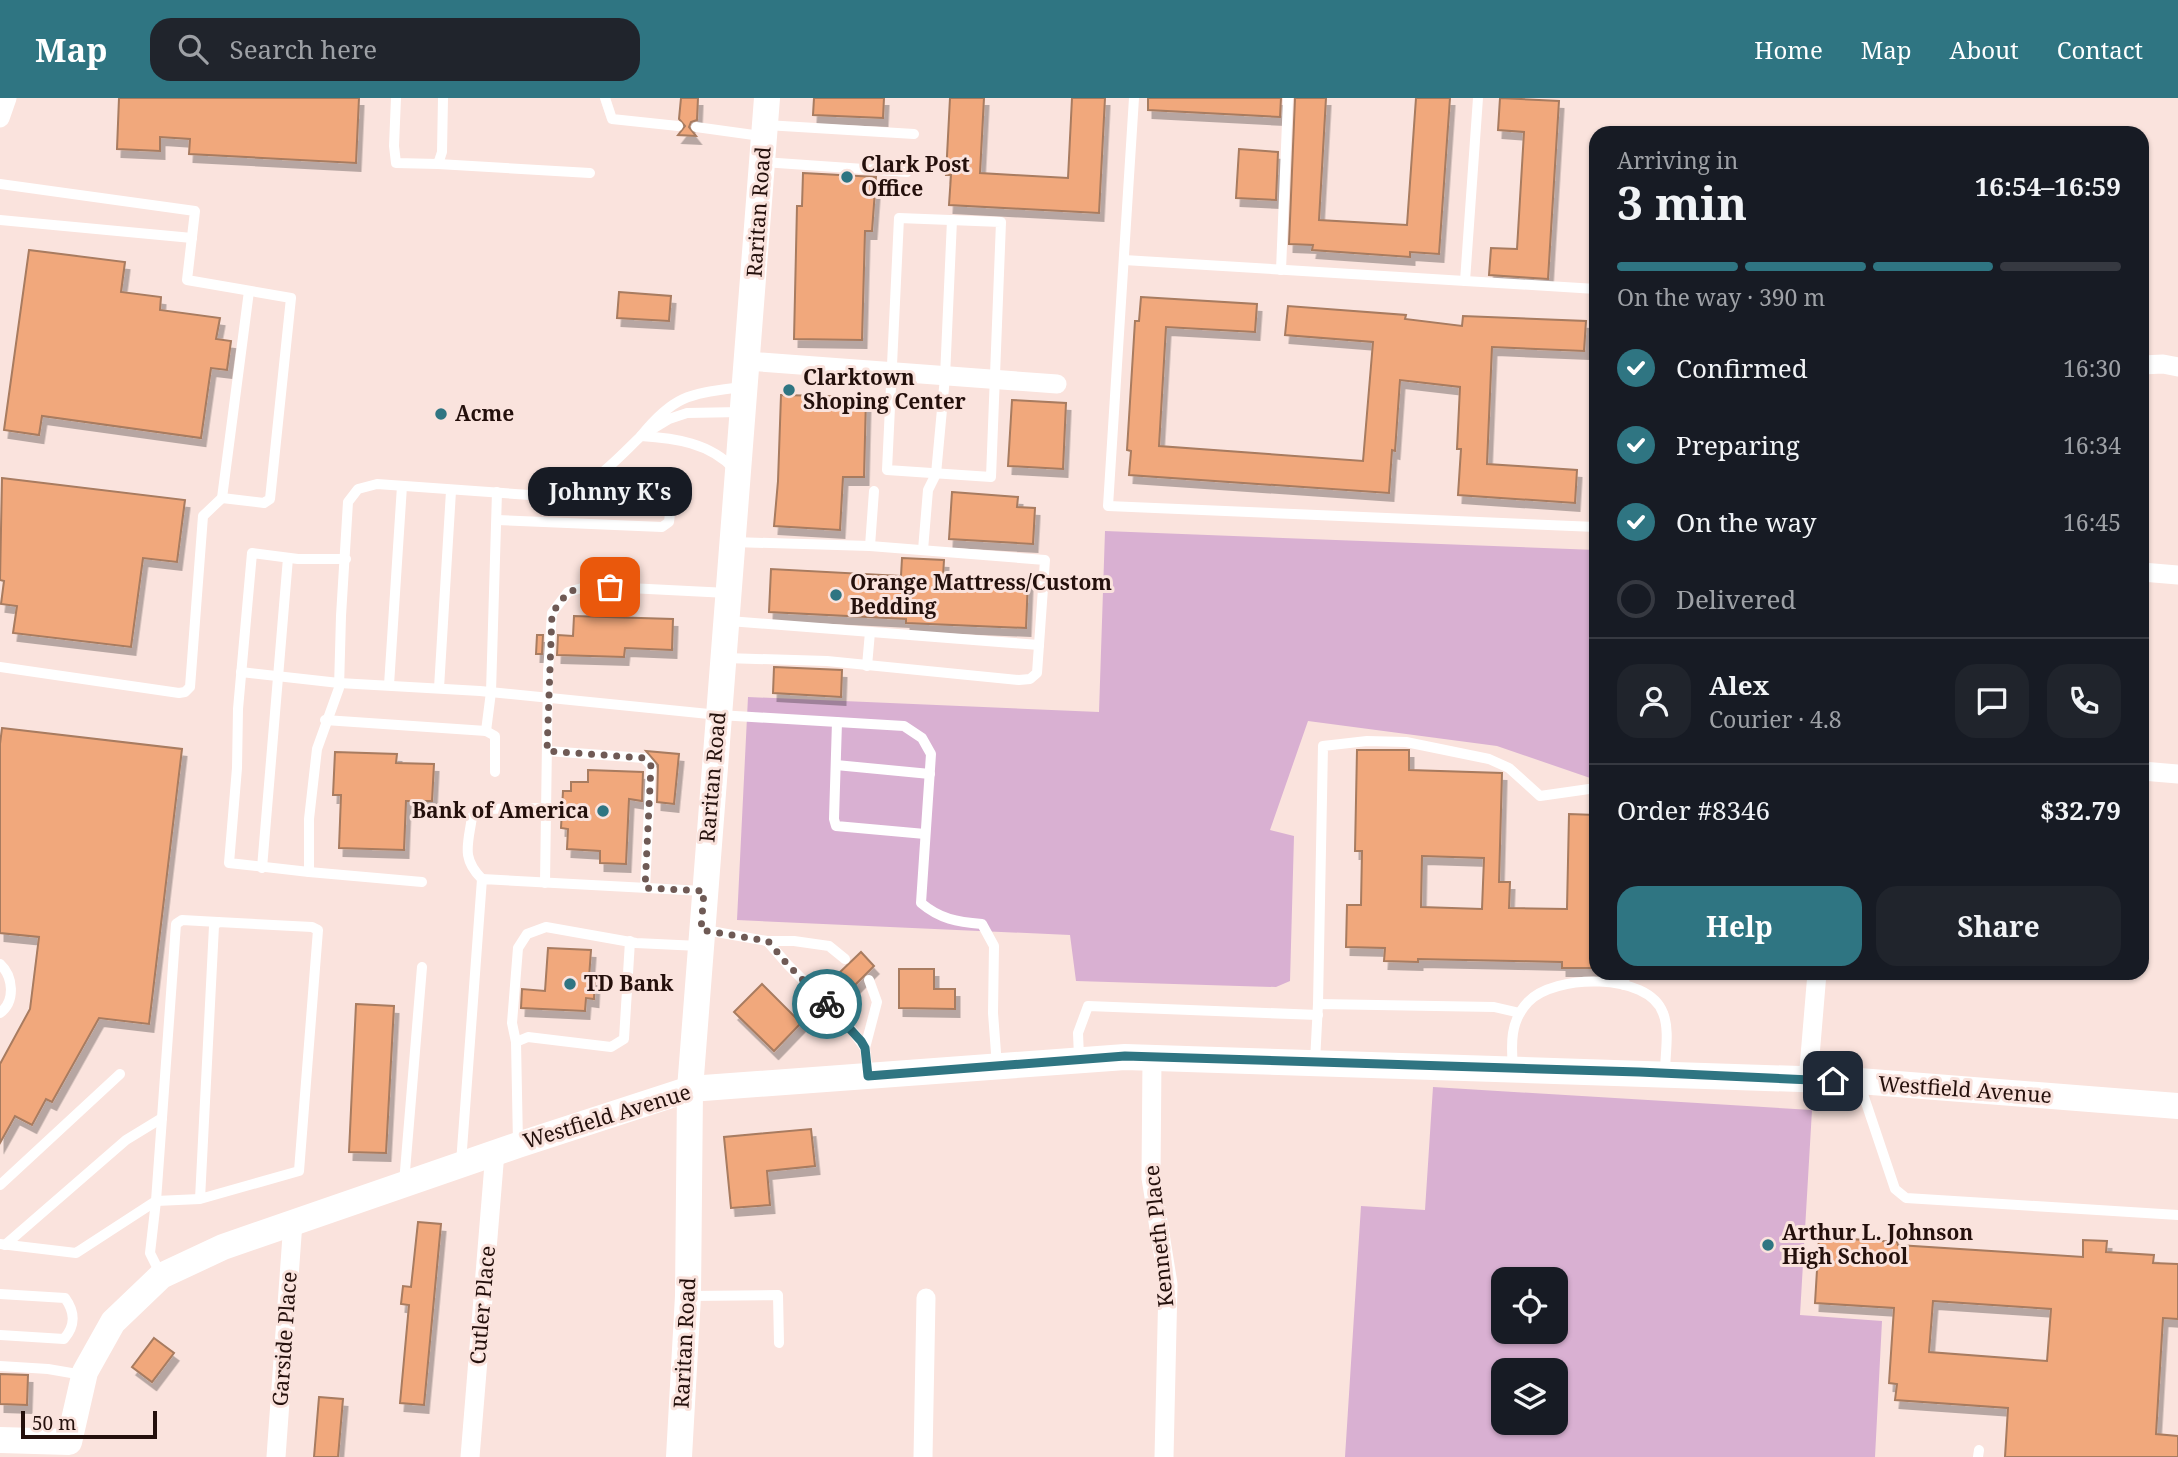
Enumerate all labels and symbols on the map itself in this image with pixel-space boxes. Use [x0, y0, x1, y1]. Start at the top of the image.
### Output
street label: Raritan Road [739, 145, 777, 278]
place label: Clark Post Office [861, 150, 970, 202]
marker: Clark Post Office [839, 169, 855, 185]
place label: Clarktown Shoping Center [803, 363, 966, 415]
marker: Clarktown Shoping Center [781, 382, 797, 398]
place label: Acme [455, 399, 514, 427]
marker: Acme [433, 406, 449, 422]
callout: Johnny K's [528, 468, 692, 517]
pin [580, 557, 640, 617]
place label: Orange Mattress/Custom Bedding [850, 568, 1112, 620]
marker: Orange Mattress/Custom Bedding [828, 587, 844, 603]
street label: Raritan Road [692, 710, 732, 843]
place label: Bank of America [412, 796, 589, 824]
marker: Bank of America [595, 803, 611, 819]
place label: TD Bank [584, 969, 674, 997]
courier [792, 969, 862, 1039]
marker: TD Bank [562, 976, 578, 992]
pin [1803, 1051, 1863, 1111]
street label: Westfield Avenue [1877, 1069, 2053, 1109]
street label: Westfield Avenue [519, 1077, 694, 1155]
street label: Kenneth Place [1137, 1164, 1179, 1308]
place label: Arthur L. Johnson High School [1782, 1218, 1973, 1270]
marker: Arthur L. Johnson High School [1760, 1237, 1776, 1253]
street label: Cutler Place [463, 1244, 501, 1366]
street label: Garside Place [265, 1271, 303, 1407]
street label: Raritan Road [667, 1277, 701, 1409]
scale bar [21, 1408, 158, 1440]

